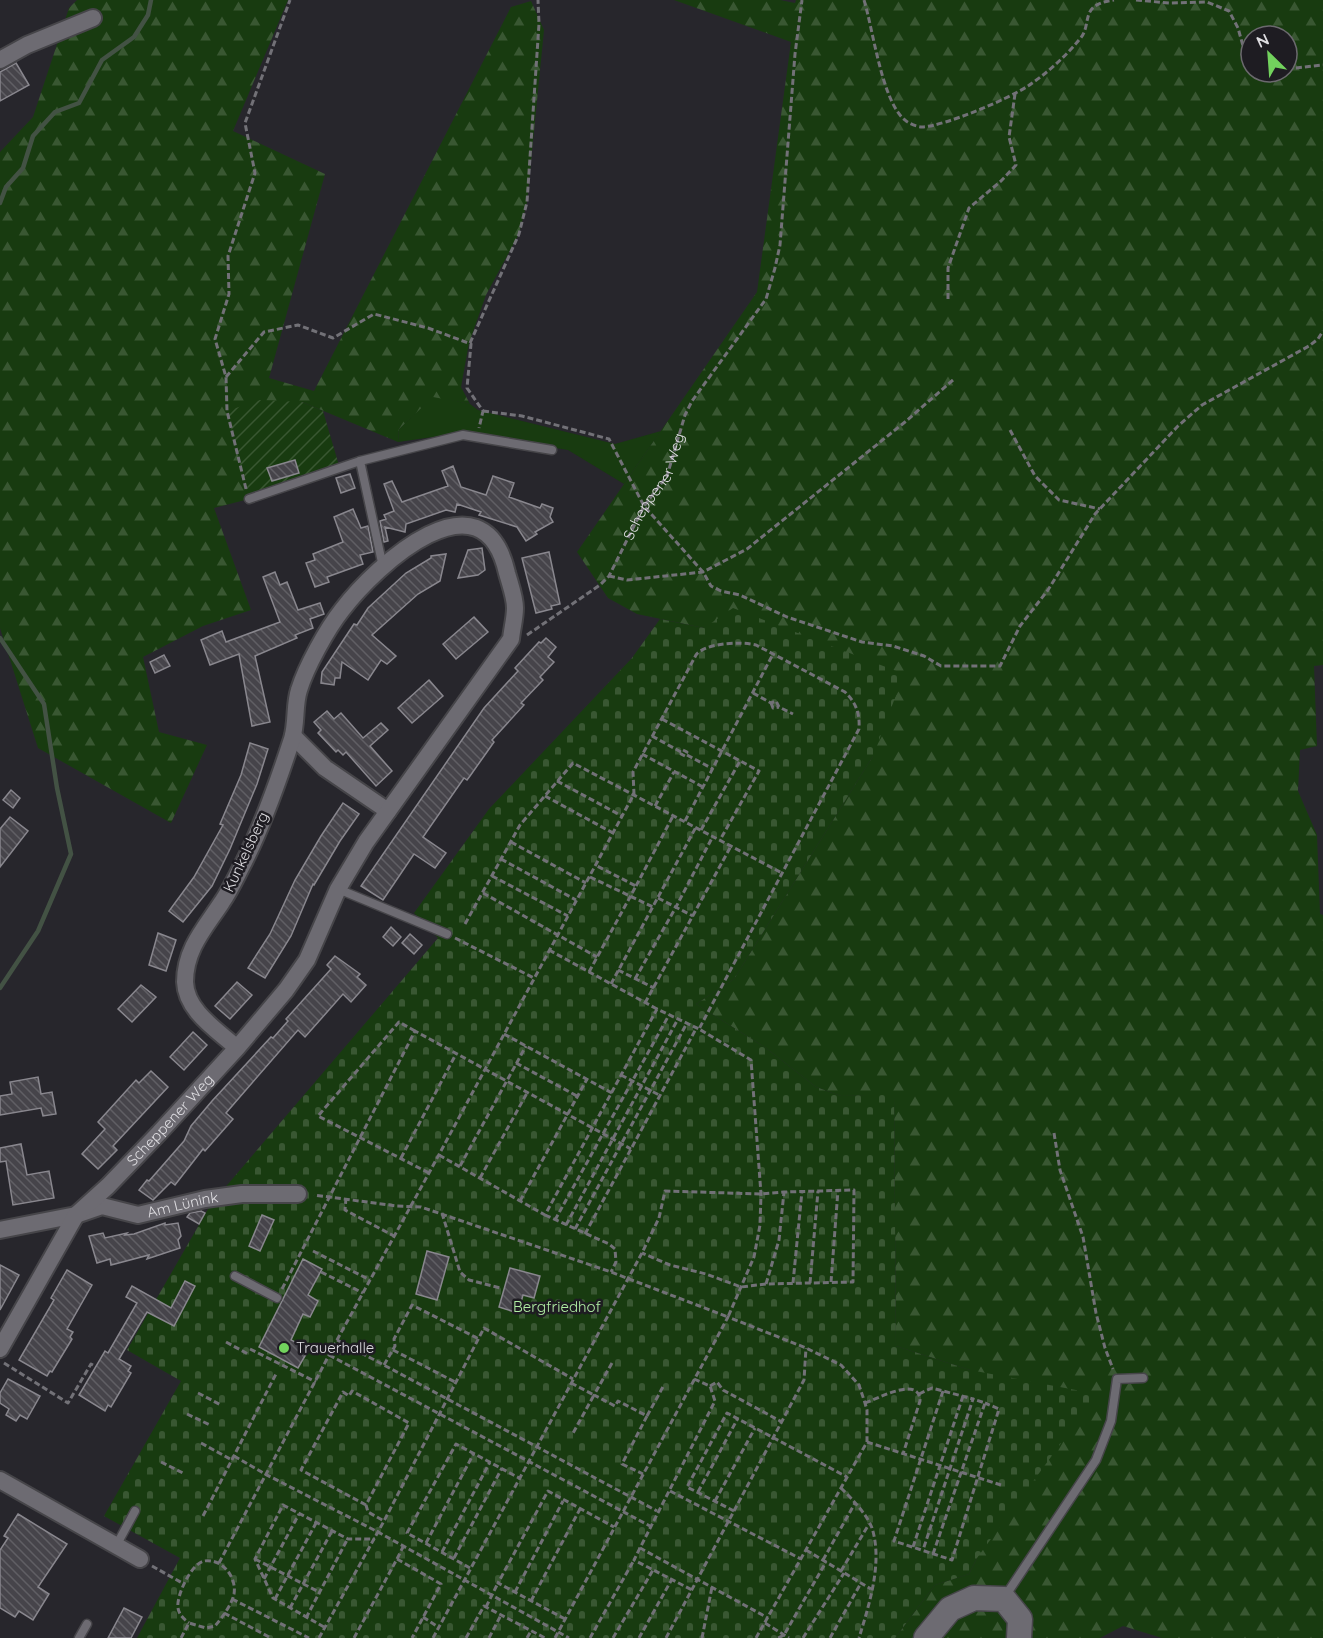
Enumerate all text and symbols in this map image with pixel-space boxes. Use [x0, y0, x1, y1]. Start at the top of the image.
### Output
north arrow [1239, 24, 1299, 84]
text: N [1253, 29, 1272, 52]
street label: Scheppener Weg [619, 431, 688, 543]
street label: Kunkelsberg [219, 809, 272, 895]
street label: Scheppener Weg [122, 1070, 217, 1170]
street label: Am Lünink [145, 1187, 219, 1222]
park label: Bergfriedhof [513, 1297, 602, 1316]
place label: Trauerhalle [296, 1338, 374, 1357]
marker: Trauerhalle [277, 1341, 291, 1355]

